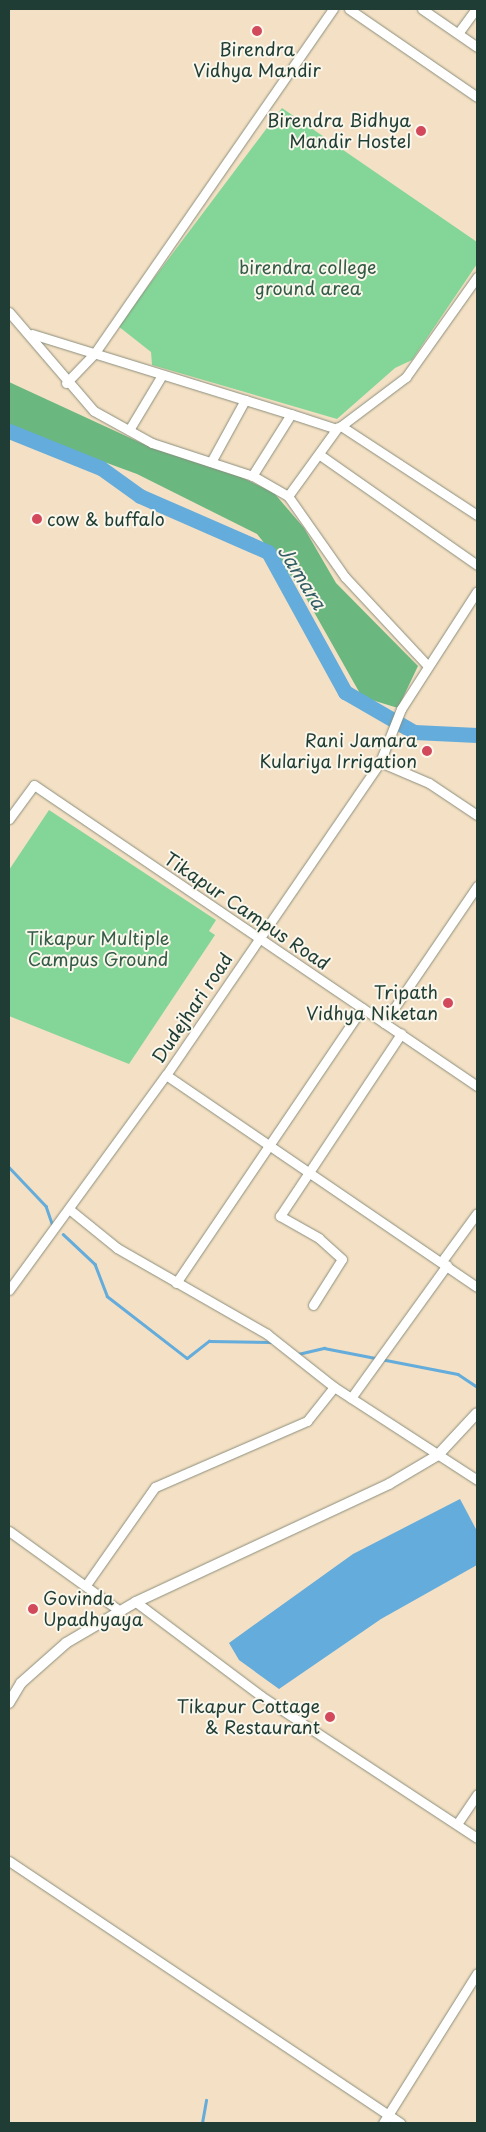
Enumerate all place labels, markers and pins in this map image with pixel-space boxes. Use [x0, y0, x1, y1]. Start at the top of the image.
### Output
marker: Birendra Vidhya Mandir [251, 25, 263, 37]
place label: Birendra Vidhya Mandir [193, 39, 321, 82]
place label: Birendra Bidhya Mandir Hostel [268, 110, 411, 152]
marker: Birendra Bidhya Mandir Hostel [415, 125, 427, 137]
place label: cow & buffalo [47, 508, 166, 530]
marker: cow & buffalo [31, 513, 43, 525]
place label: Rani Jamara Kulariya Irrigation [257, 730, 417, 772]
marker: Rani Jamara Kulariya Irrigation [421, 745, 433, 757]
place label: Tripath Vidhya Niketan [305, 982, 438, 1024]
marker: Tripath Vidhya Niketan [442, 997, 454, 1009]
place label: Govinda Upadhyaya [43, 1588, 143, 1630]
marker: Govinda Upadhyaya [27, 1603, 39, 1615]
place label: Tikapur Cottage & Restaurant [177, 1696, 320, 1738]
marker: Tikapur Cottage & Restaurant [324, 1711, 336, 1723]

